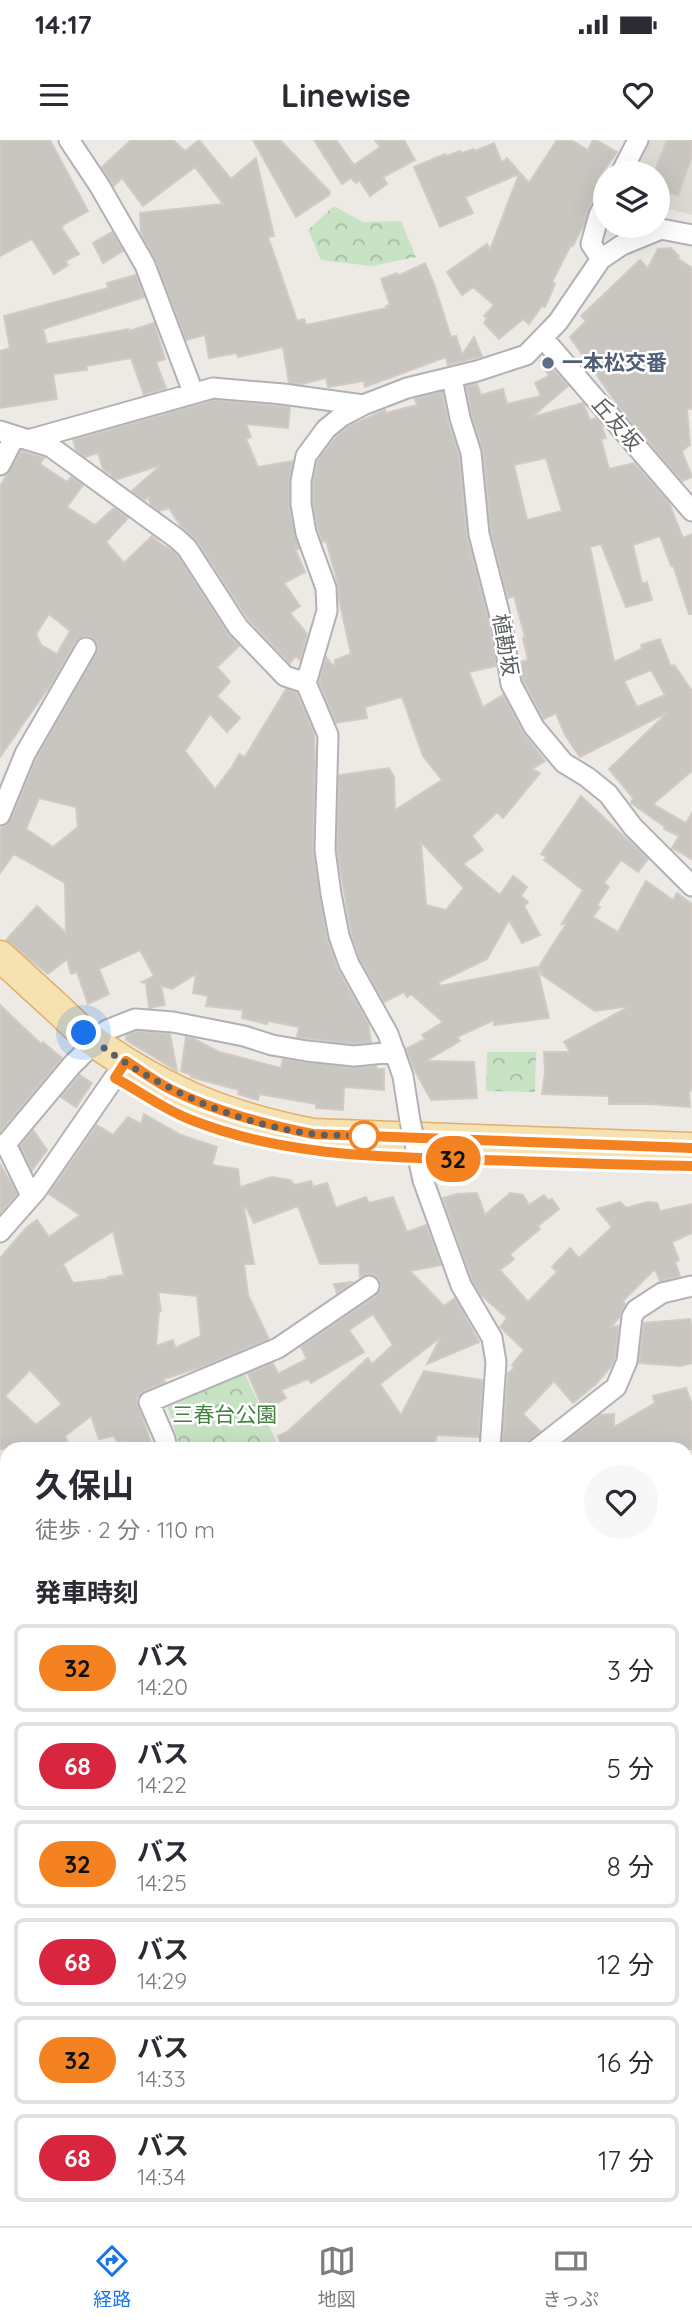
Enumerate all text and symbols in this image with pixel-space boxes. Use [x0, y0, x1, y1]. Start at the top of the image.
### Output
text: 14:17 [35, 8, 92, 41]
text: Linewise [281, 75, 411, 115]
icon: menu [35, 76, 73, 114]
icon: heart [619, 76, 657, 114]
map controls [593, 161, 670, 238]
button: layers [593, 161, 670, 238]
place label: 一本松交番 [562, 349, 667, 375]
marker: 一本松交番 [540, 355, 556, 371]
street label: 丘友坂 [587, 391, 648, 456]
street label: 植勘坂 [488, 612, 524, 678]
your location [66, 1015, 101, 1050]
unlabelled marker [349, 1121, 379, 1151]
line badge: 32 [421, 1136, 484, 1182]
text: 32 [440, 1144, 466, 1174]
park label: 三春台公園 [173, 1401, 278, 1427]
text: 久保山 [35, 1464, 134, 1505]
button: heart [584, 1465, 658, 1539]
text: 徒歩 · 2 分 · 110 m [35, 1515, 215, 1544]
text: 発車時刻 [35, 1576, 139, 1609]
text: バス [137, 1639, 189, 1672]
text: 32 [64, 1653, 91, 1683]
text: 3 分 [607, 1654, 654, 1687]
text: 14:20 [137, 1672, 188, 1701]
text: バス [137, 1737, 189, 1770]
text: 68 [64, 1751, 91, 1781]
text: 5 分 [607, 1752, 654, 1785]
text: 14:22 [137, 1770, 187, 1799]
text: バス [137, 1835, 189, 1868]
text: 32 [64, 1849, 91, 1879]
text: 8 分 [607, 1850, 654, 1883]
text: 14:25 [137, 1868, 187, 1897]
text: バス [137, 1933, 189, 1966]
text: 68 [64, 1947, 91, 1977]
text: 12 分 [597, 1948, 654, 1981]
text: 14:29 [137, 1966, 187, 1995]
text: バス [137, 2031, 189, 2064]
text: 32 [64, 2045, 91, 2075]
text: 16 分 [597, 2046, 654, 2079]
text: 14:33 [137, 2064, 186, 2093]
text: バス [137, 2129, 189, 2162]
text: 68 [64, 2143, 91, 2173]
text: 17 分 [598, 2144, 654, 2177]
text: 14:34 [137, 2162, 186, 2191]
tab: 経路 [93, 2242, 131, 2311]
tab: 地図 [318, 2242, 356, 2311]
tab: きっぷ [542, 2242, 599, 2311]

